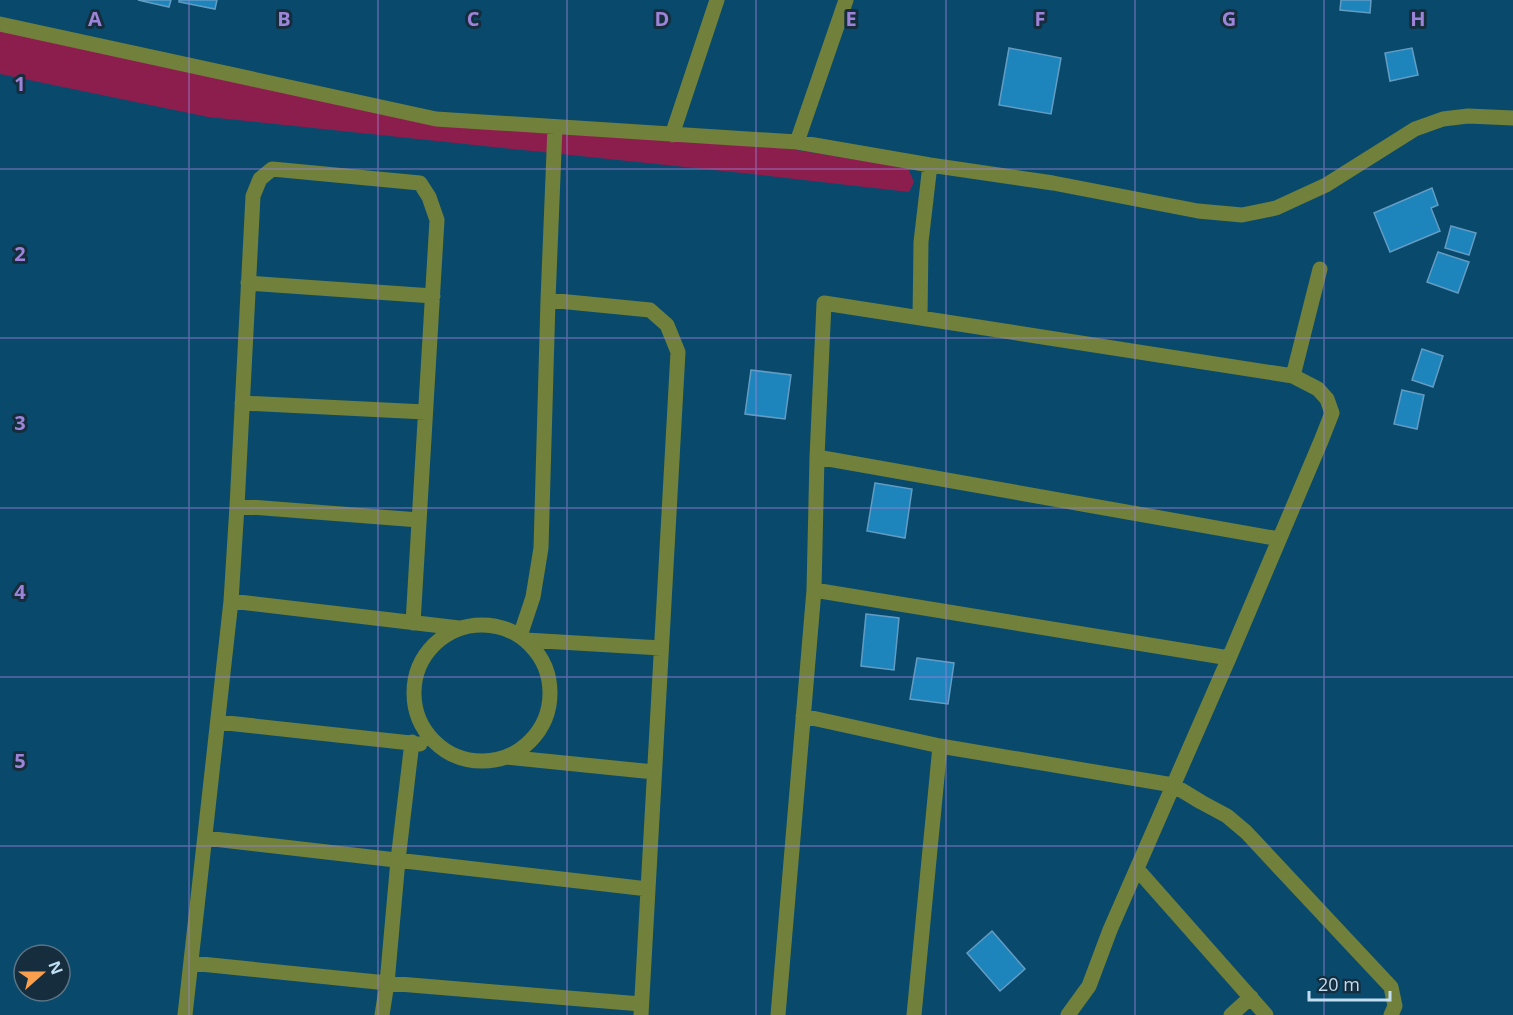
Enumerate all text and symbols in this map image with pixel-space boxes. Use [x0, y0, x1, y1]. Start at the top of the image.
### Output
text: A [88, 5, 102, 32]
text: B [277, 5, 291, 32]
text: C [467, 5, 480, 32]
text: D [655, 5, 669, 32]
text: E [845, 5, 857, 32]
text: F [1035, 5, 1045, 32]
text: G [1222, 5, 1236, 32]
text: H [1410, 5, 1426, 32]
text: 1 [14, 70, 26, 97]
text: 2 [14, 240, 26, 267]
text: 3 [14, 409, 26, 436]
text: 4 [14, 578, 26, 605]
text: 5 [14, 747, 26, 774]
north arrow [12, 943, 72, 1003]
text: N [43, 958, 69, 978]
scale bar [1309, 964, 1390, 1002]
text: 20 m [1318, 972, 1360, 996]

